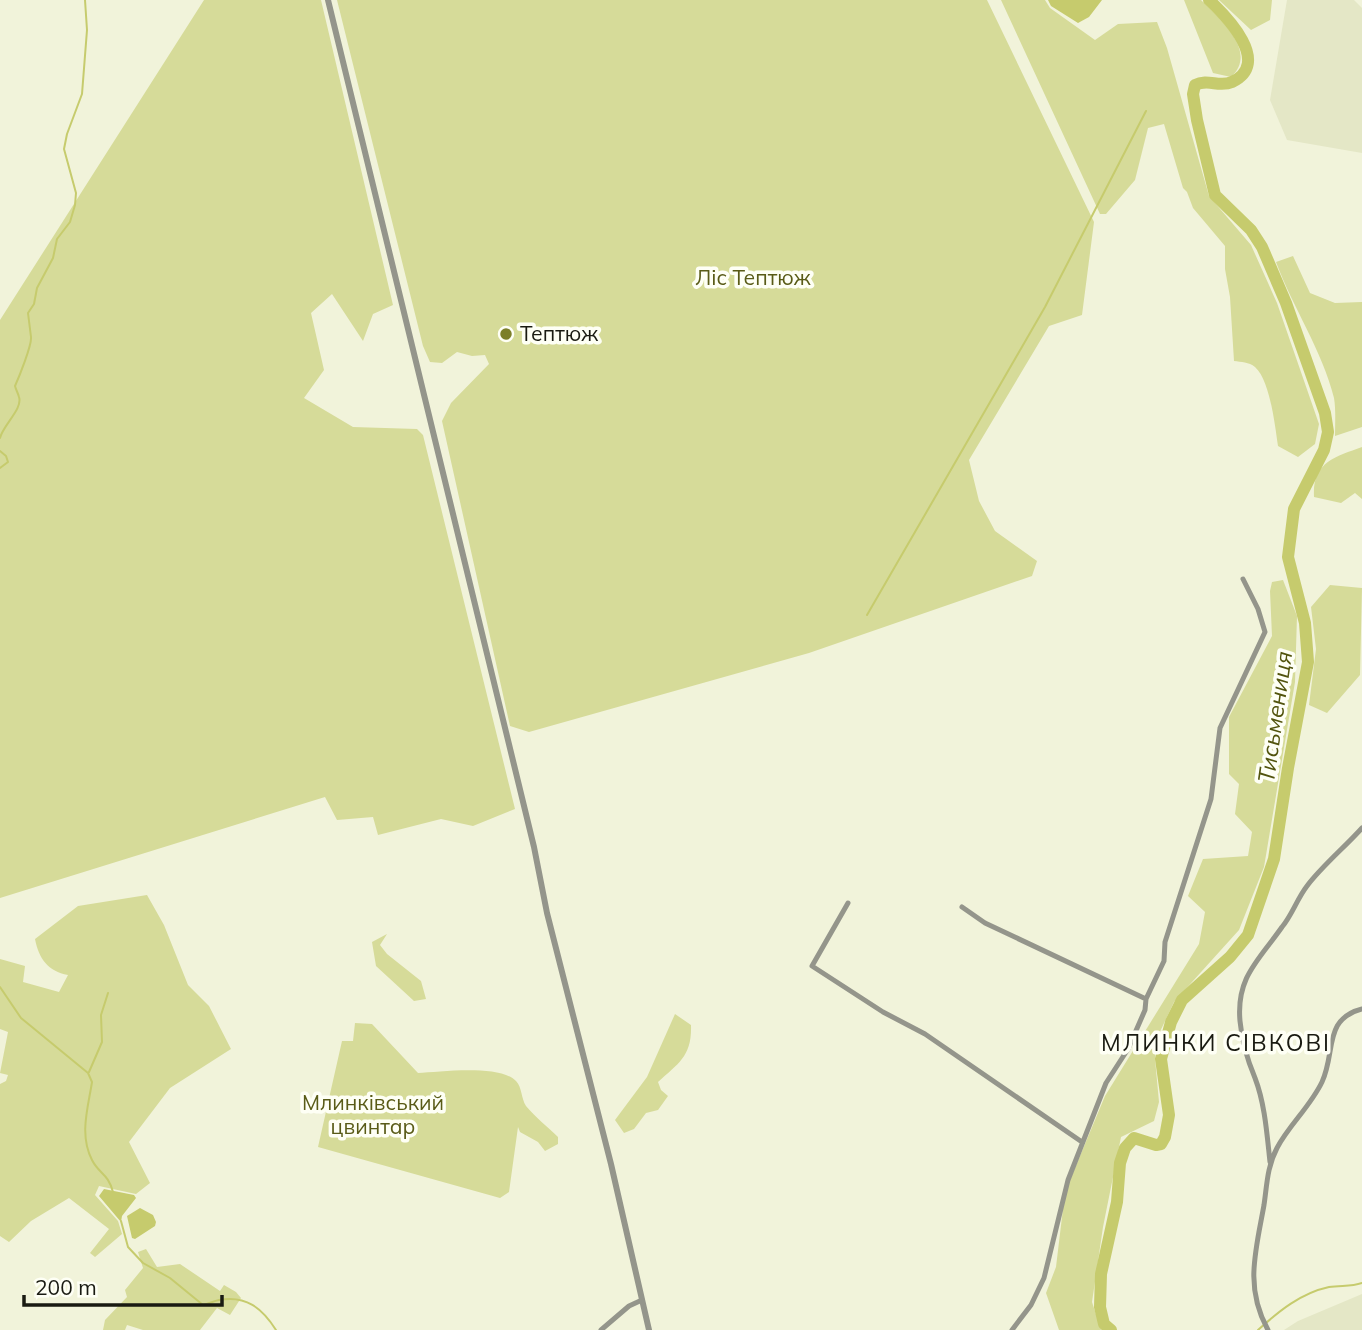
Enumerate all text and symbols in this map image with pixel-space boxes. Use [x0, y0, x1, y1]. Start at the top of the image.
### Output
park label: Ліс Тептюж [695, 264, 811, 290]
place label: Тептюж [520, 320, 598, 346]
marker: Тептюж [498, 326, 514, 342]
water label: Тисьмениця [1251, 649, 1298, 785]
district label: МЛИНКИ СІВКОВІ [1101, 1028, 1331, 1057]
park label: Млинківський цвинтар [302, 1089, 444, 1139]
scale bar [24, 1264, 222, 1308]
text: 200 m [35, 1274, 97, 1300]

